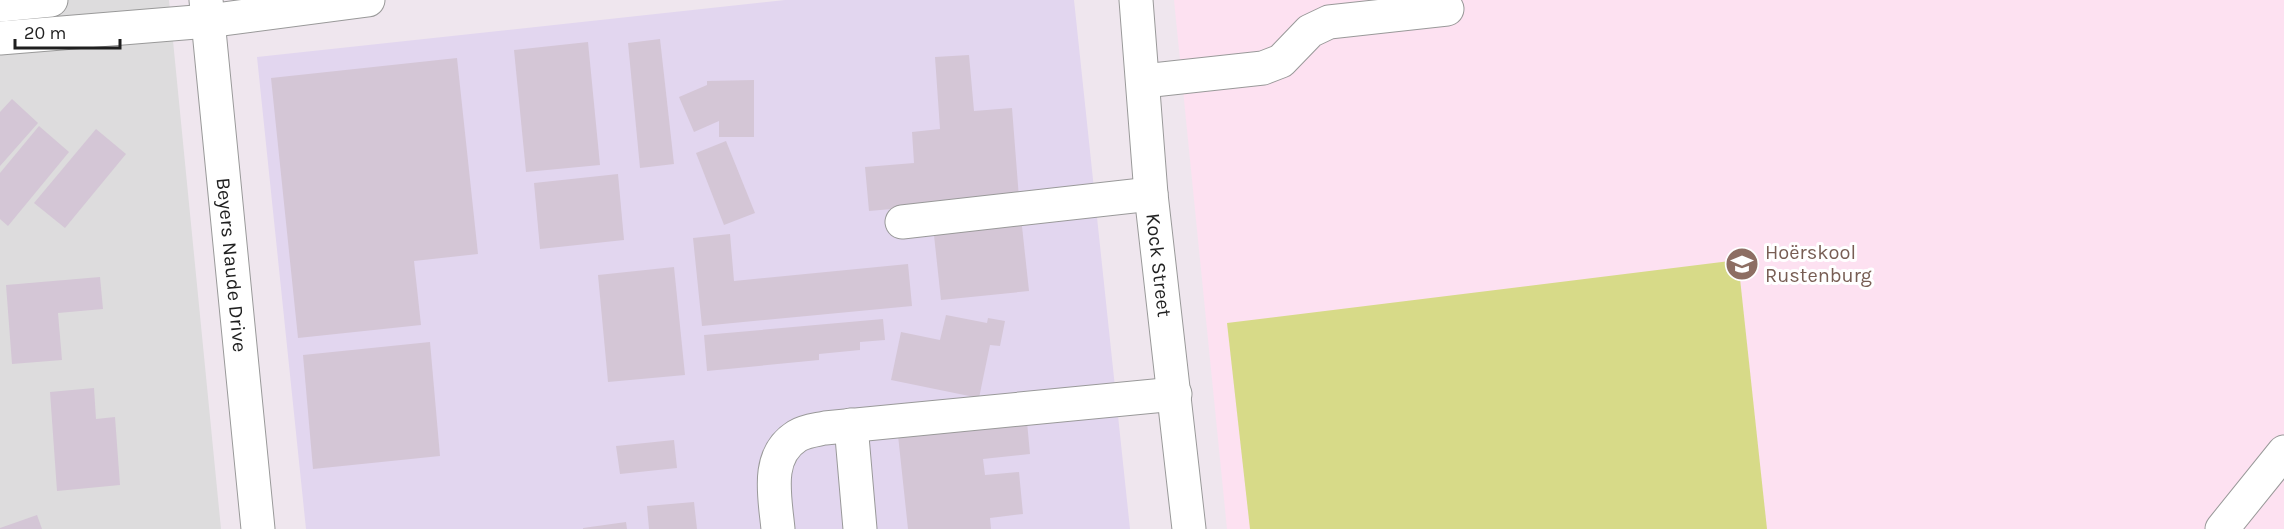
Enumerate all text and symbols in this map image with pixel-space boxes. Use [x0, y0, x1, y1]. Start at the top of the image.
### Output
scale bar [15, 12, 120, 50]
text: 20 m [24, 22, 66, 44]
street label: Beyers Naude Drive [212, 176, 252, 353]
street label: Kock Street [1142, 212, 1176, 319]
place label: Hoërskool Rustenburg [1765, 241, 1872, 287]
school or university icon: Hoërskool Rustenburg [1724, 246, 1760, 282]

